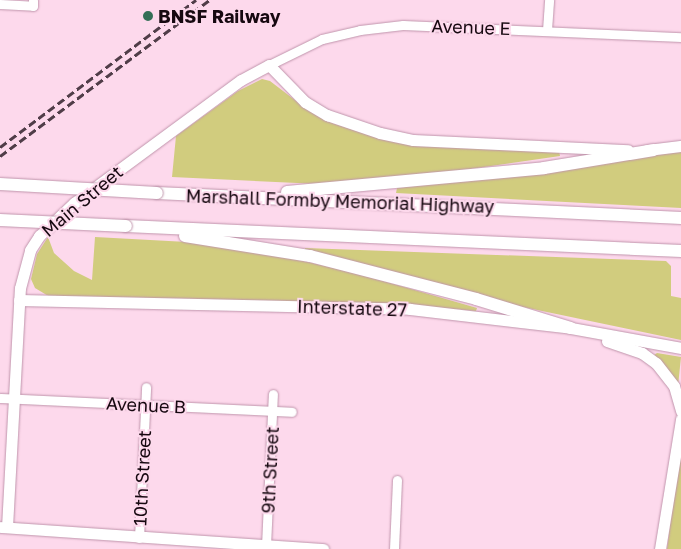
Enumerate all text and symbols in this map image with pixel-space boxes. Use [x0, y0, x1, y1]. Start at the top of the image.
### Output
place label: BNSF Railway [158, 5, 281, 27]
marker: BNSF Railway [142, 10, 154, 22]
street label: Avenue E [431, 15, 511, 39]
street label: Main Street [37, 161, 127, 241]
street label: Marshall Formby Memorial Highway [185, 185, 495, 217]
street label: Interstate 27 [297, 295, 407, 321]
street label: Avenue B [105, 392, 187, 418]
street label: 9th Street [257, 426, 283, 514]
street label: 10th Street [129, 430, 155, 526]

